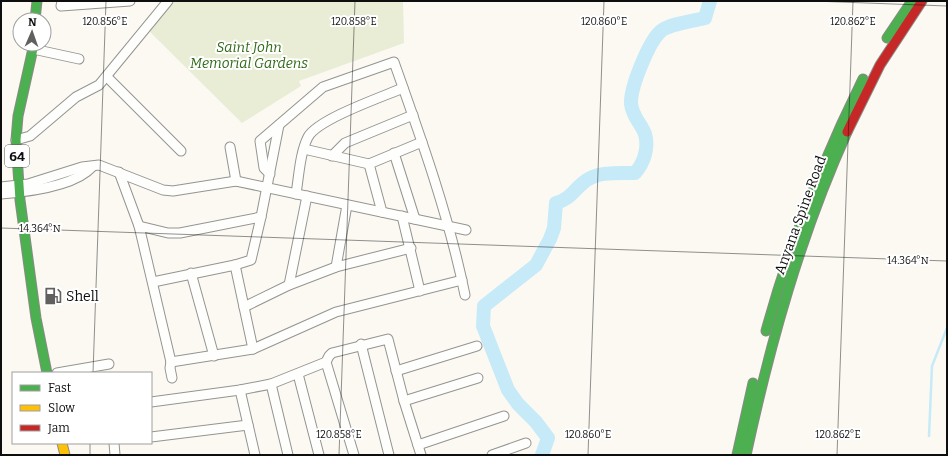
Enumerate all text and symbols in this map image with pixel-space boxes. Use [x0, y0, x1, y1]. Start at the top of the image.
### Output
north arrow [12, 12, 52, 52]
text: N [28, 16, 37, 29]
text: 120.856°E [83, 16, 127, 28]
text: 120.858°E [331, 16, 377, 28]
text: 120.860°E [581, 16, 627, 28]
text: 120.862°E [830, 16, 876, 28]
park label: Saint John Memorial Gardens [190, 39, 308, 72]
road number: 64 [5, 145, 29, 167]
street label: Anyana Spine Road [771, 154, 830, 277]
text: 14.364°N [19, 223, 61, 235]
text: 14.364°N [887, 255, 929, 267]
fuel station icon: Shell [43, 286, 63, 306]
place label: Shell [66, 288, 99, 305]
legend [12, 372, 152, 444]
text: Fast [48, 381, 72, 395]
text: Slow [48, 401, 75, 415]
text: Jam [47, 421, 70, 435]
text: 120.858°E [316, 429, 362, 441]
text: 120.860°E [565, 429, 611, 441]
text: 120.862°E [815, 429, 861, 441]

